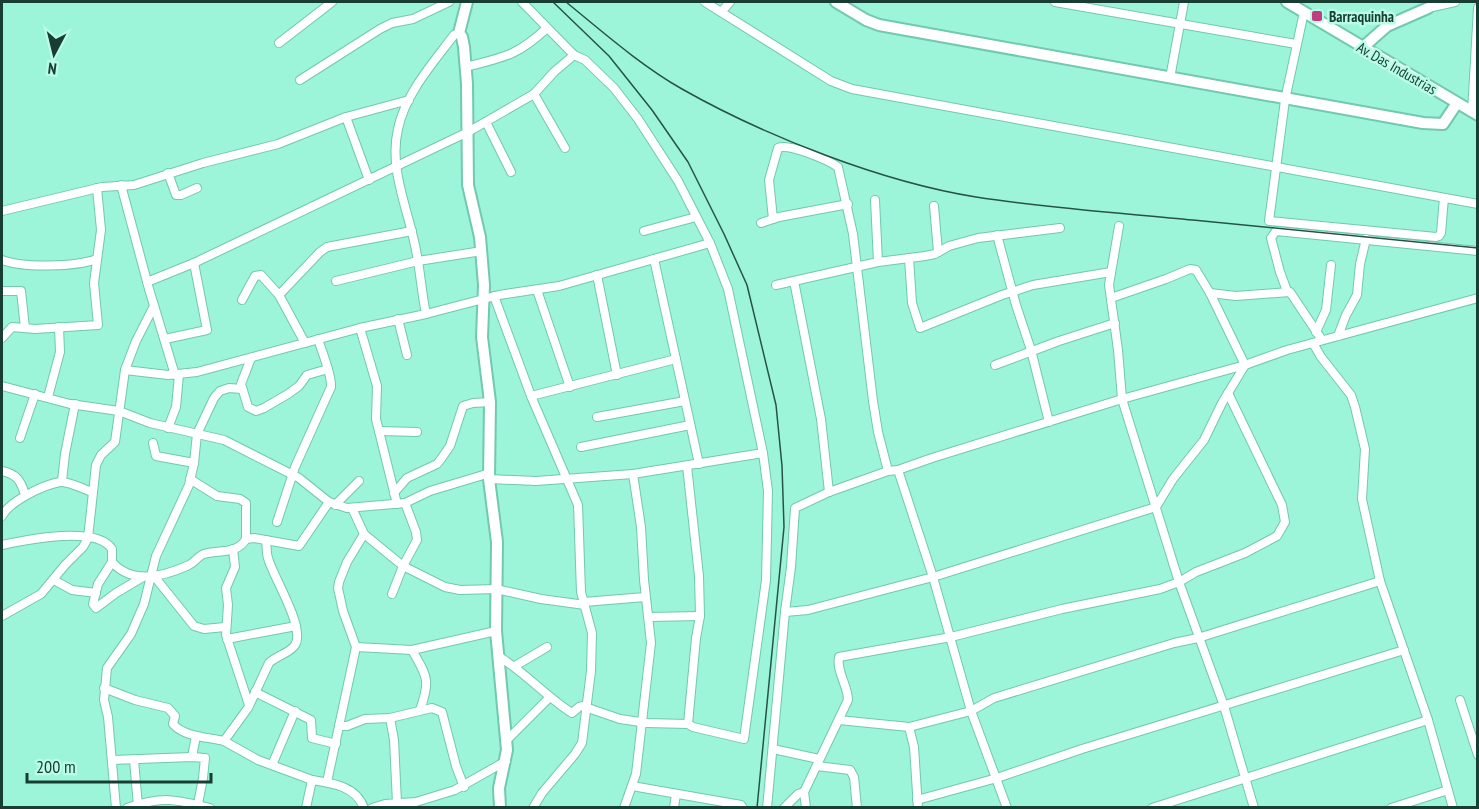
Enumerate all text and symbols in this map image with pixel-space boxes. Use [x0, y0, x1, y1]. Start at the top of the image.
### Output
place label: Barraquinha [1329, 7, 1394, 26]
marker: Barraquinha [1310, 9, 1324, 23]
north arrow [24, 24, 84, 84]
street label: Av. Das Industrias [1354, 37, 1440, 99]
text: N [47, 58, 58, 79]
scale bar [27, 746, 212, 784]
text: 200 m [36, 755, 76, 778]

